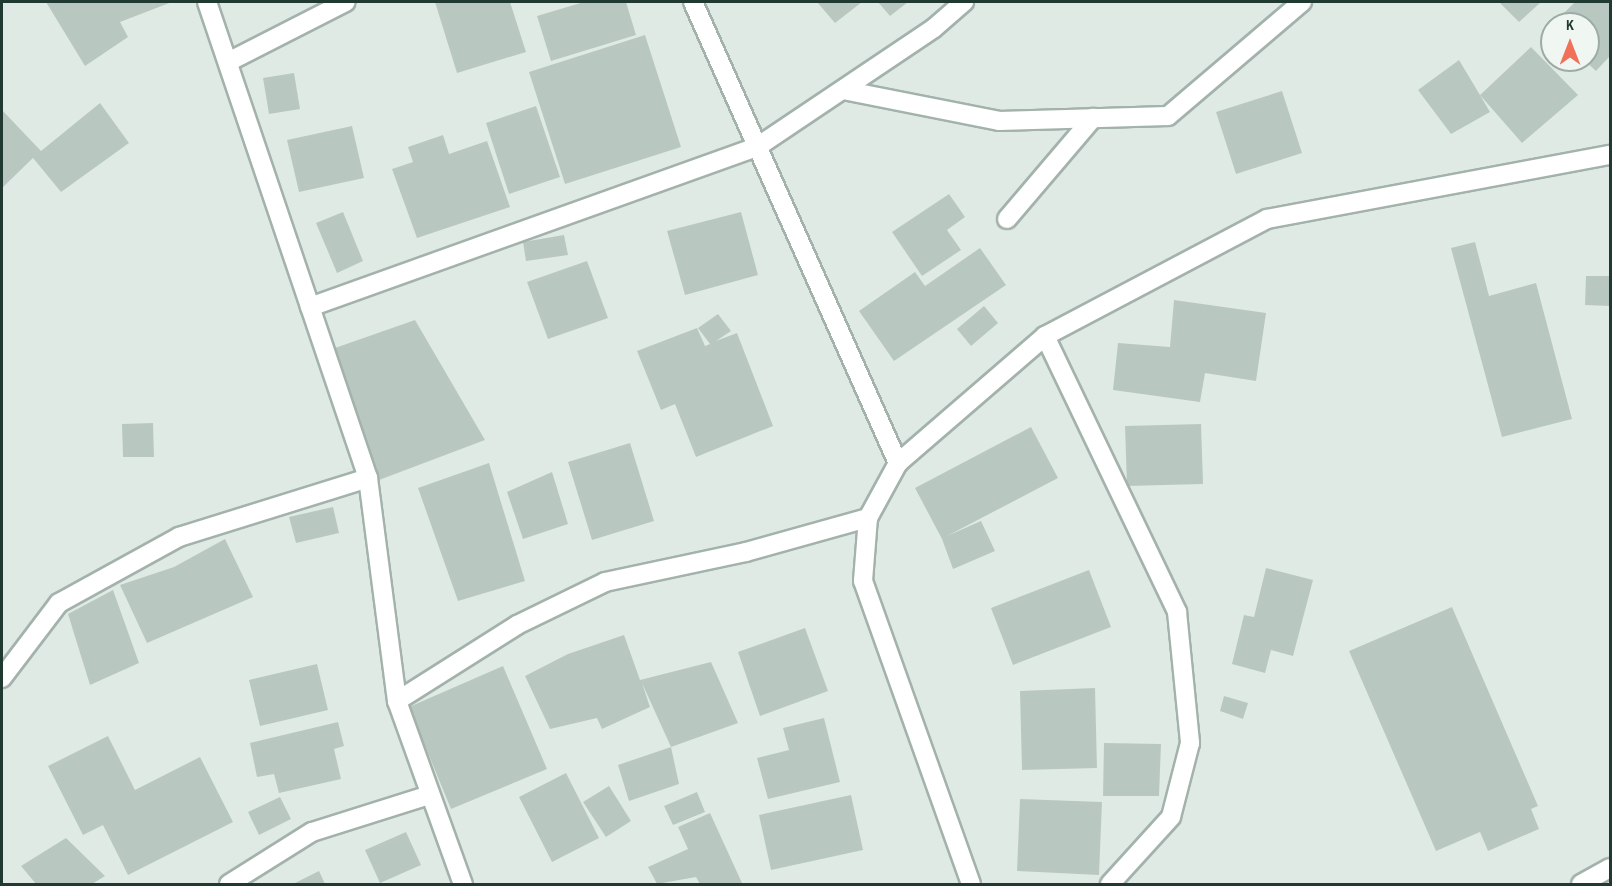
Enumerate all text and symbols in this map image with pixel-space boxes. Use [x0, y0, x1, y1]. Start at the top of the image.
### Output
north arrow [1540, 12, 1600, 72]
text: K [1566, 16, 1574, 35]

